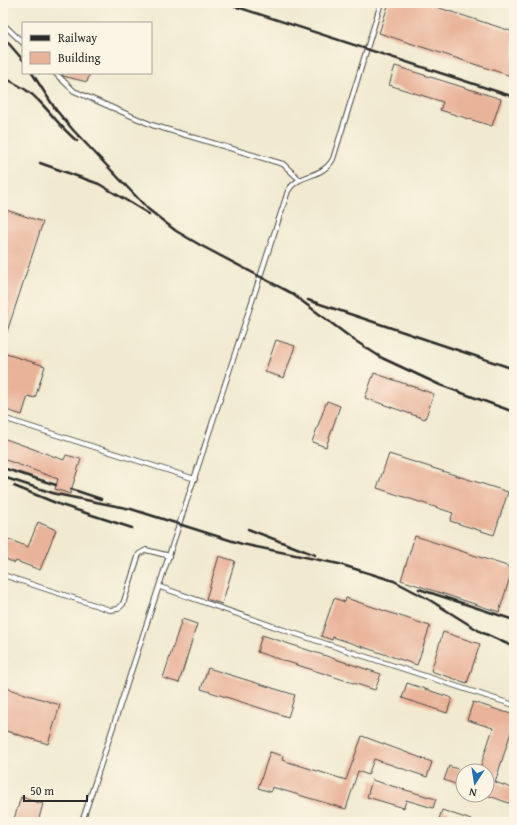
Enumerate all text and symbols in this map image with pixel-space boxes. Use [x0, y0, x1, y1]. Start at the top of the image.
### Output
legend [22, 22, 152, 74]
text: Railway [58, 29, 97, 46]
text: Building [58, 49, 101, 66]
north arrow [455, 763, 495, 803]
scale bar [24, 777, 87, 803]
text: 50 m [30, 782, 54, 799]
text: N [467, 784, 478, 801]

